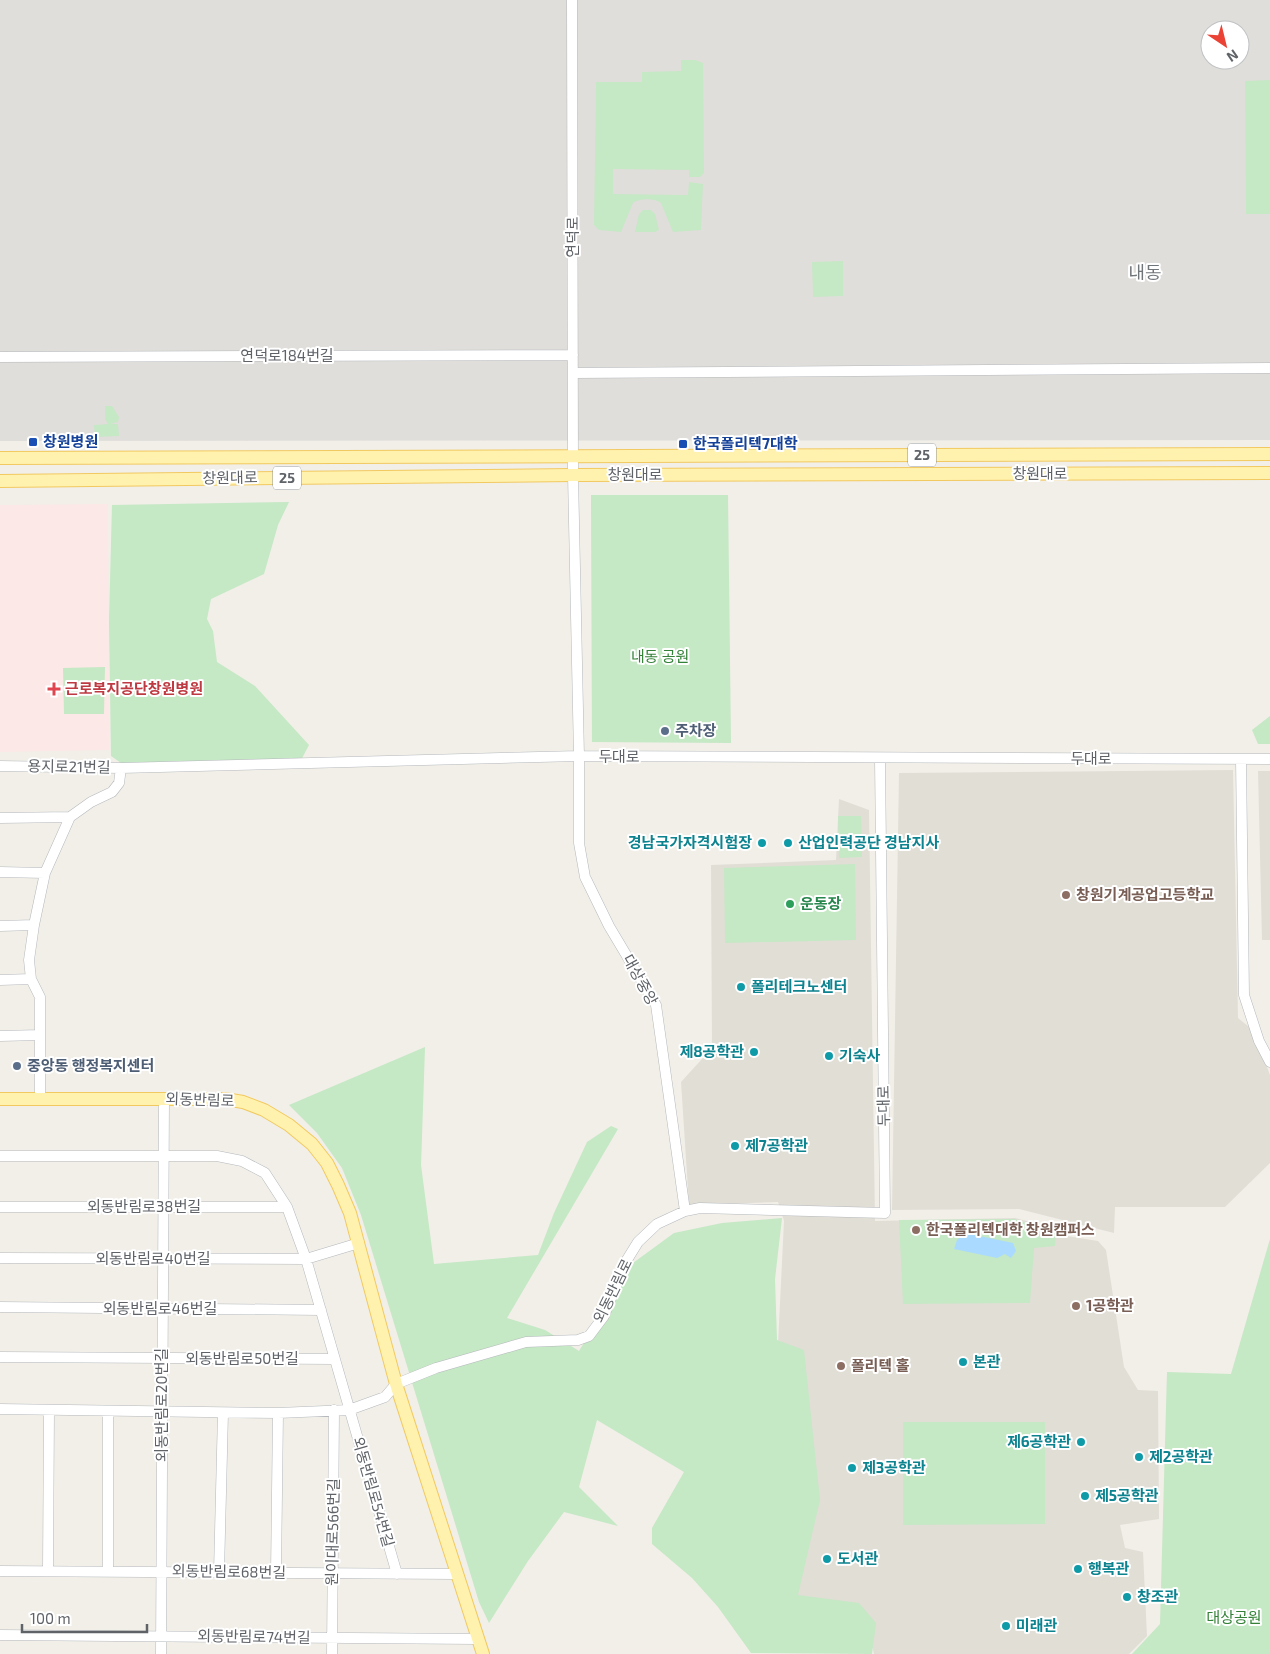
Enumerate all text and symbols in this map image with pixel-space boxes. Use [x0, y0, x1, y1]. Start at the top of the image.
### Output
north arrow [1200, 20, 1250, 70]
text: N [1224, 46, 1242, 66]
street label: 연덕로 [563, 216, 581, 258]
district label: 내동 [1128, 261, 1162, 283]
street label: 연덕로184번길 [240, 346, 334, 364]
place label: 창원병원 [43, 432, 98, 450]
place label: 한국폴리텍7대학 [693, 434, 798, 452]
marker: 창원병원 [27, 436, 39, 448]
marker: 한국폴리텍7대학 [677, 438, 689, 450]
road number: 25 [908, 444, 936, 466]
street label: 창원대로 [1012, 464, 1068, 482]
street label: 창원대로 [607, 465, 663, 483]
road number: 25 [273, 466, 301, 489]
street label: 창원대로 [202, 468, 258, 486]
park label: 내동 공원 [631, 647, 689, 665]
place label: 근로복지공단창원병원 [65, 679, 203, 697]
marker: 근로복지공단창원병원 [47, 682, 61, 696]
place label: 주차장 [675, 721, 717, 739]
marker: 주차장 [659, 725, 671, 737]
street label: 두대로 [598, 747, 640, 765]
street label: 두대로 [1070, 749, 1112, 767]
street label: 용지로21번길 [27, 756, 111, 776]
place label: 경남국가자격시험장 [628, 833, 752, 851]
place label: 산업인력공단 경남지사 [798, 833, 939, 851]
marker: 경남국가자격시험장 [756, 837, 768, 849]
marker: 산업인력공단 경남지사 [782, 837, 794, 849]
place label: 창원기계공업고등학교 [1076, 885, 1214, 903]
marker: 창원기계공업고등학교 [1060, 889, 1072, 901]
place label: 운동장 [800, 894, 842, 912]
marker: 운동장 [784, 898, 796, 910]
street label: 대상중앙 [620, 951, 662, 1008]
place label: 폴리테크노센터 [751, 977, 848, 995]
marker: 폴리테크노센터 [735, 981, 747, 993]
place label: 제8공학관 [679, 1042, 744, 1060]
marker: 제8공학관 [748, 1046, 760, 1058]
place label: 기숙사 [839, 1046, 881, 1064]
marker: 기숙사 [823, 1050, 835, 1062]
place label: 중앙동 행정복지센터 [27, 1056, 154, 1074]
marker: 중앙동 행정복지센터 [11, 1060, 23, 1072]
street label: 두대로 [874, 1085, 892, 1127]
street label: 외동반림로 [165, 1089, 235, 1109]
place label: 제7공학관 [745, 1136, 808, 1154]
marker: 제7공학관 [729, 1140, 741, 1152]
street label: 외동반림로38번길 [87, 1197, 201, 1215]
place label: 한국폴리텍대학 창원캠퍼스 [926, 1220, 1095, 1238]
marker: 한국폴리텍대학 창원캠퍼스 [910, 1224, 922, 1236]
street label: 외동반림로40번길 [96, 1249, 210, 1267]
street label: 외동반림로 [589, 1256, 635, 1326]
place label: 1공학관 [1086, 1296, 1134, 1314]
street label: 외동반림로46번길 [103, 1299, 217, 1317]
marker: 1공학관 [1070, 1300, 1082, 1312]
street label: 외동반림로20번길 [152, 1348, 170, 1462]
street label: 외동반림로50번길 [185, 1349, 299, 1367]
place label: 본관 [973, 1352, 1001, 1370]
place label: 폴리텍 홀 [851, 1356, 910, 1374]
marker: 본관 [957, 1356, 969, 1368]
marker: 폴리텍 홀 [835, 1360, 847, 1372]
place label: 제6공학관 [1007, 1432, 1071, 1450]
street label: 외동반림로54번길 [350, 1435, 398, 1549]
marker: 제6공학관 [1075, 1436, 1087, 1448]
place label: 제2공학관 [1149, 1447, 1213, 1465]
marker: 제2공학관 [1133, 1451, 1145, 1463]
place label: 제3공학관 [862, 1458, 926, 1476]
marker: 제3공학관 [846, 1462, 858, 1474]
street label: 원이대로566번길 [322, 1478, 342, 1586]
place label: 제5공학관 [1095, 1486, 1159, 1504]
marker: 제5공학관 [1079, 1490, 1091, 1502]
place label: 도서관 [837, 1549, 879, 1567]
marker: 도서관 [821, 1553, 833, 1565]
place label: 행복관 [1088, 1559, 1130, 1577]
street label: 외동반림로68번길 [172, 1561, 286, 1581]
marker: 행복관 [1072, 1563, 1084, 1575]
place label: 창조관 [1137, 1587, 1179, 1605]
marker: 창조관 [1121, 1591, 1133, 1603]
scale bar [22, 1602, 148, 1634]
park label: 대상공원 [1206, 1608, 1262, 1626]
text: 100 m [30, 1609, 71, 1627]
place label: 미래관 [1016, 1616, 1058, 1634]
marker: 미래관 [1000, 1620, 1012, 1632]
street label: 외동반림로74번길 [197, 1626, 311, 1646]

